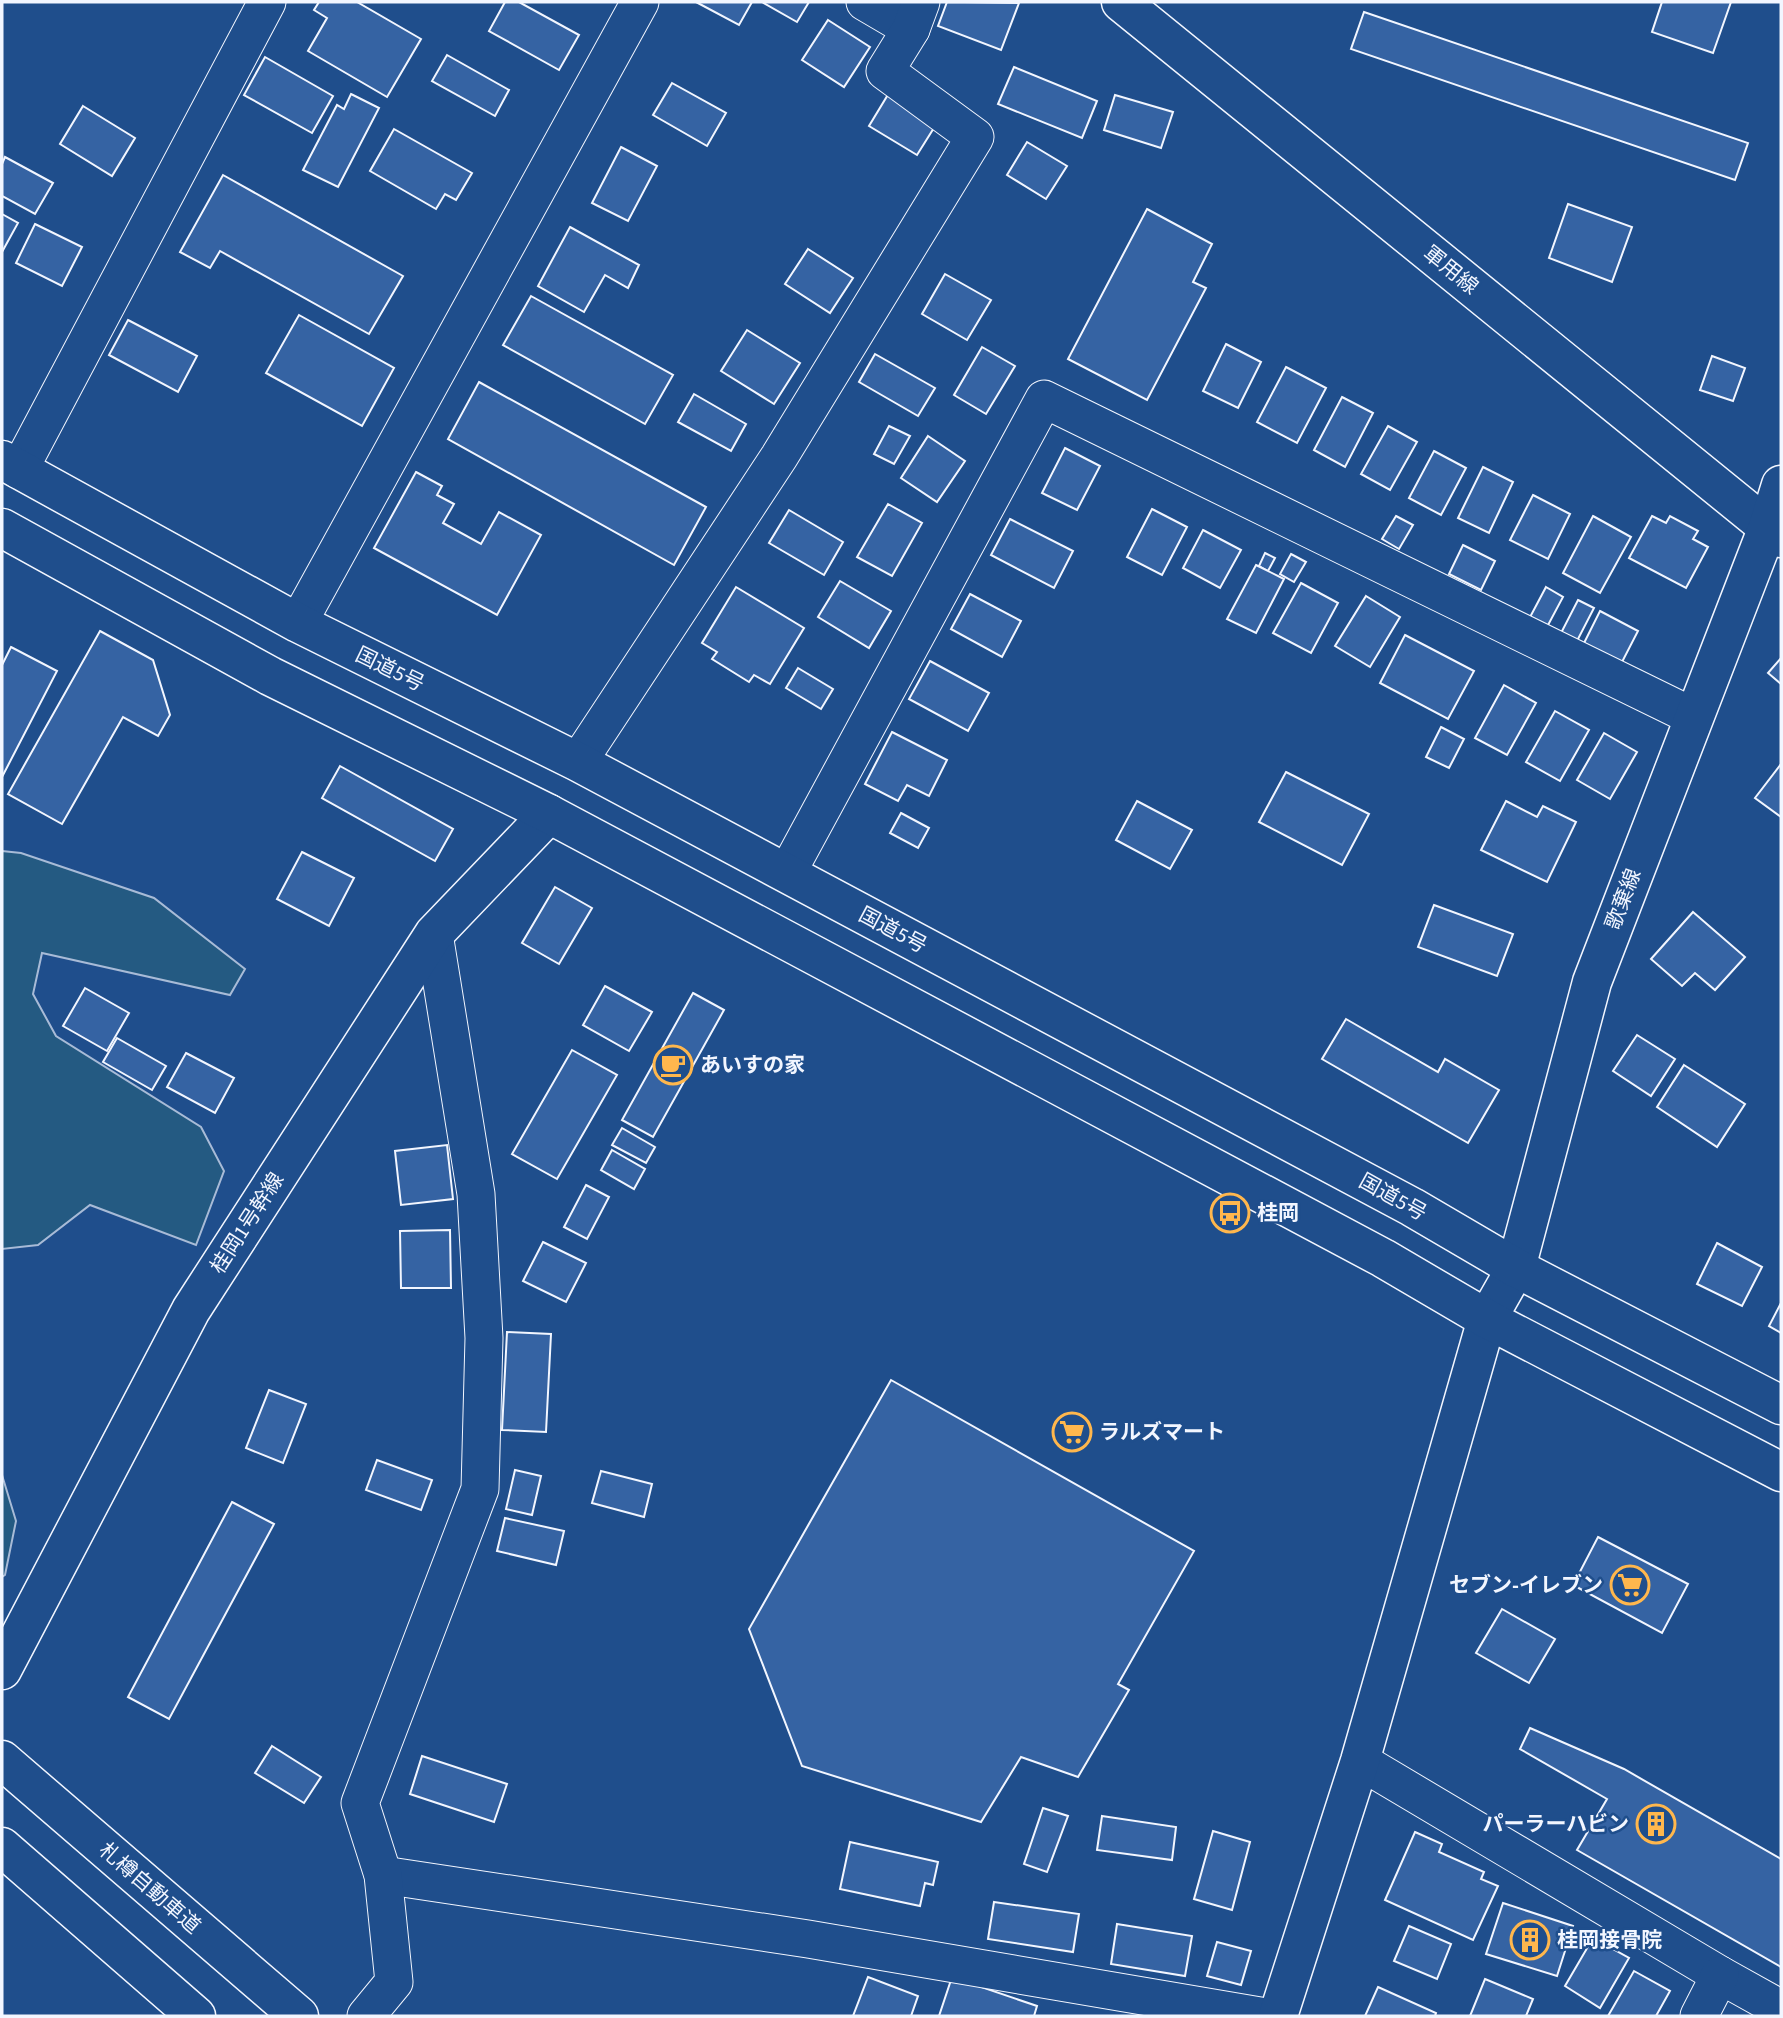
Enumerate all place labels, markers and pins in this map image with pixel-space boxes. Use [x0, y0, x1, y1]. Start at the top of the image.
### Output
cafe icon: あいすの家 [652, 1044, 694, 1086]
place label: あいすの家 [700, 1050, 805, 1080]
bus stop icon: 桂岡 [1209, 1192, 1251, 1234]
place label: 桂岡 [1257, 1198, 1299, 1228]
supermarket icon: ラルズマート [1051, 1411, 1093, 1453]
place label: ラルズマート [1099, 1417, 1225, 1447]
supermarket icon: セブン-イレブン [1609, 1564, 1651, 1606]
place label: セブン-イレブン [1449, 1570, 1603, 1600]
building icon: パーラーハビン [1635, 1803, 1677, 1845]
place label: パーラーハビン [1482, 1809, 1629, 1839]
building icon: 桂岡接骨院 [1509, 1919, 1551, 1961]
place label: 桂岡接骨院 [1557, 1925, 1662, 1955]

